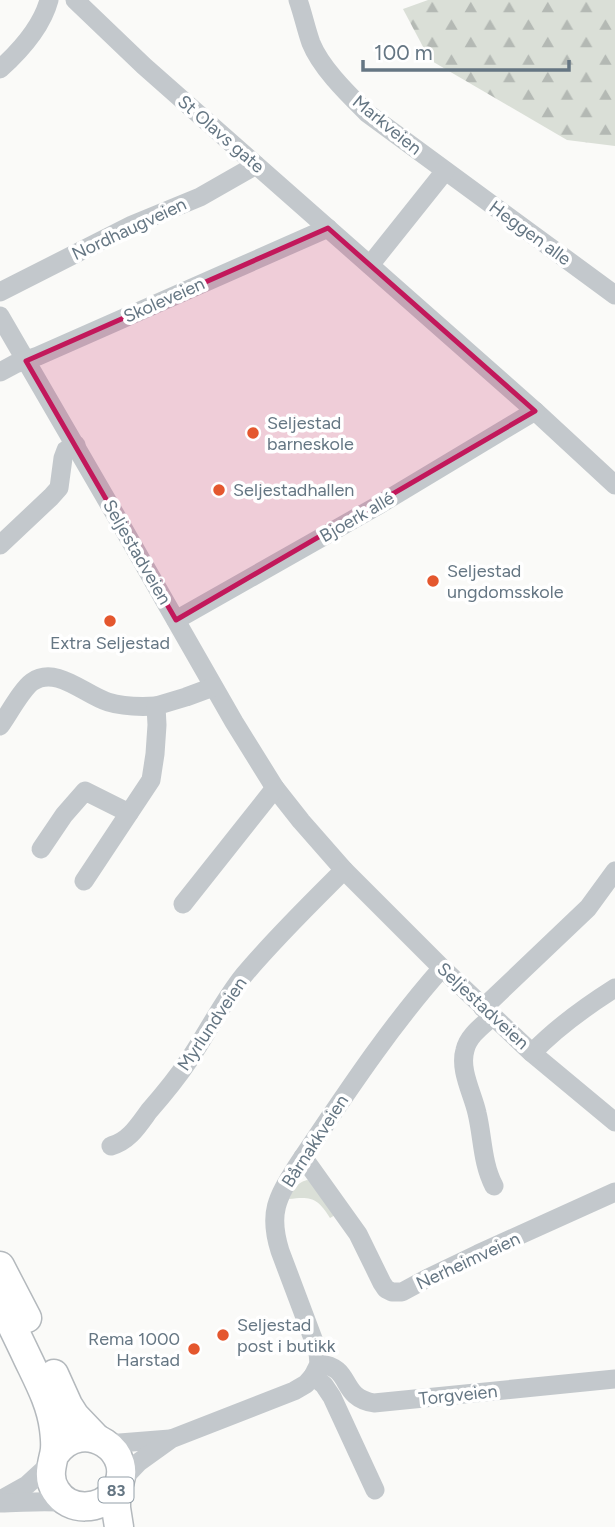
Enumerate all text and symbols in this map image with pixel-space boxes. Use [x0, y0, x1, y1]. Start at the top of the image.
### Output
scale bar [363, 28, 570, 72]
text: 100 m [374, 40, 433, 65]
street label: St Olavs gate [173, 90, 269, 178]
street label: Markveien [348, 91, 426, 159]
street label: Nordhaugveien [68, 193, 190, 265]
street label: Heggen alle [485, 196, 575, 270]
street label: Skoleveien [120, 272, 208, 328]
place label: Seljestad barneskole [267, 412, 354, 455]
marker: Seljestad barneskole [245, 425, 261, 441]
place label: Seljestadhallen [233, 479, 354, 501]
marker: Seljestadhallen [211, 482, 227, 498]
street label: Bjoerk allé [316, 487, 398, 547]
street label: Seljestadveien [98, 496, 176, 608]
place label: Seljestad ungdomsskole [447, 560, 564, 603]
marker: Seljestad ungdomsskole [425, 573, 441, 589]
marker: Extra Seljestad [102, 613, 118, 629]
place label: Extra Seljestad [50, 632, 170, 654]
street label: Seljestadveien [433, 958, 533, 1054]
street label: Myrlundveien [173, 973, 251, 1075]
street label: Bårnakkveien [277, 1091, 353, 1191]
street label: Nerheimveien [413, 1227, 523, 1295]
place label: Seljestad post i butikk [237, 1314, 336, 1357]
marker: Seljestad post i butikk [215, 1327, 231, 1343]
place label: Rema 1000 Harstad [88, 1328, 180, 1371]
marker: Rema 1000 Harstad [186, 1341, 202, 1357]
street label: Torgveien [418, 1380, 498, 1410]
road number: 83 [99, 1478, 134, 1502]

